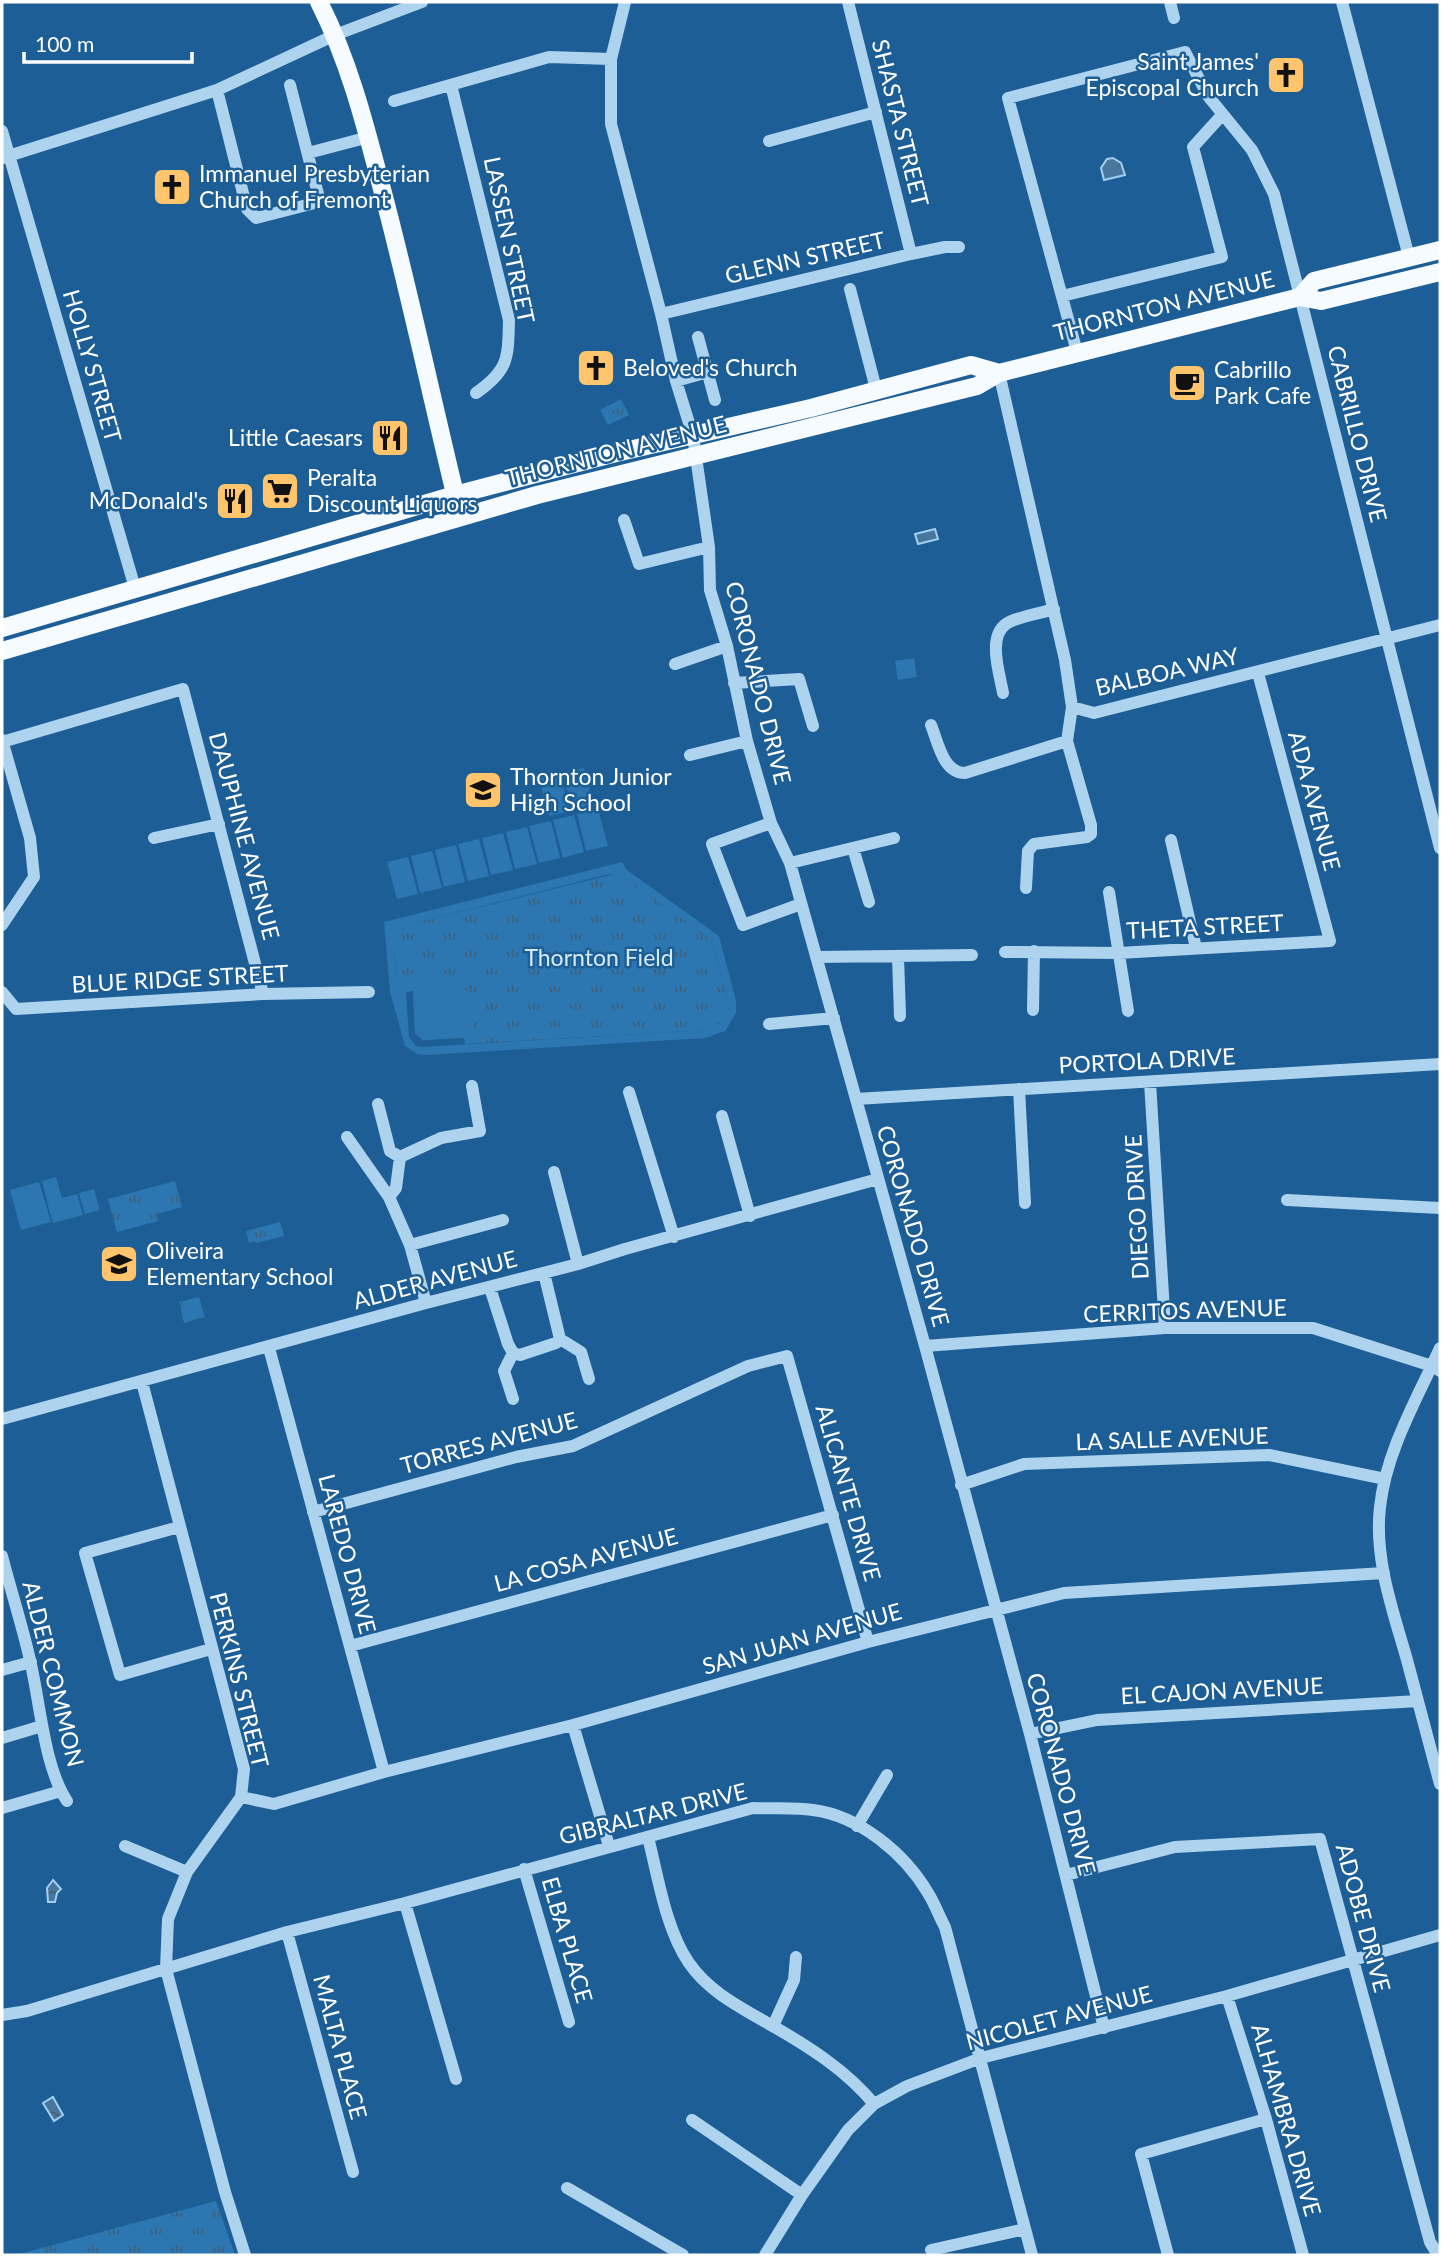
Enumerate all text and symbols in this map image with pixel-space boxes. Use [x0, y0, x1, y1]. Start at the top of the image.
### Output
scale bar [24, 21, 192, 65]
text: 100 m [35, 31, 94, 56]
street label: SHASTA STREET [867, 36, 935, 210]
place label: Saint James' Episcopal Church [1085, 47, 1259, 101]
church icon: Saint James' Episcopal Church [1265, 54, 1307, 96]
street label: LASSEN STREET [479, 154, 541, 326]
place label: Immanuel Presbyterian Church of Fremont [199, 159, 430, 213]
church icon: Immanuel Presbyterian Church of Fremont [151, 166, 193, 208]
street label: GLENN STREET [722, 225, 888, 289]
street label: THORNTON AVENUE [1051, 264, 1277, 346]
street label: HOLLY STREET [58, 286, 128, 446]
street label: CABRILLO DRIVE [1322, 343, 1393, 525]
church icon: Beloved's Church [575, 347, 617, 389]
place label: Beloved's Church [623, 353, 798, 381]
place label: Cabrillo Park Cafe [1214, 355, 1311, 409]
cafe icon: Cabrillo Park Cafe [1166, 362, 1208, 404]
street label: THORNTON AVENUE [503, 409, 729, 491]
restaurant icon: Little Caesars [369, 417, 411, 459]
place label: Little Caesars [228, 423, 363, 451]
place label: Peralta Discount Liquors [307, 463, 478, 517]
supermarket icon: Peralta Discount Liquors [259, 470, 301, 512]
restaurant icon: McDonald's [214, 480, 256, 522]
place label: McDonald's [89, 486, 208, 514]
street label: CORONADO DRIVE [720, 578, 798, 787]
street label: BALBOA WAY [1092, 641, 1242, 701]
street label: ADA AVENUE [1283, 728, 1347, 874]
street label: DAUPHINE AVENUE [204, 729, 286, 943]
place label: Thornton Junior High School [510, 762, 672, 816]
school or university icon: Thornton Junior High School [462, 769, 504, 811]
street label: THETA STREET [1125, 908, 1285, 944]
park label: Thornton Field [524, 943, 674, 971]
street label: BLUE RIDGE STREET [71, 958, 289, 998]
street label: PORTOLA DRIVE [1058, 1041, 1236, 1079]
street label: CORONADO DRIVE [872, 1122, 956, 1330]
street label: DIEGO DRIVE [1118, 1134, 1154, 1280]
place label: Oliveira Elementary School [146, 1236, 333, 1290]
school or university icon: Oliveira Elementary School [98, 1243, 140, 1285]
street label: ALDER AVENUE [350, 1244, 520, 1314]
street label: CERRITOS AVENUE [1083, 1292, 1287, 1328]
street label: ALICANTE DRIVE [810, 1401, 888, 1584]
street label: TORRES AVENUE [397, 1405, 580, 1479]
street label: LA SALLE AVENUE [1075, 1421, 1269, 1455]
street label: LAREDO DRIVE [313, 1471, 383, 1637]
street label: LA COSA AVENUE [491, 1521, 681, 1597]
street label: ALDER COMMON [17, 1578, 91, 1770]
street label: PERKINS STREET [205, 1589, 275, 1771]
street label: SAN JUAN AVENUE [699, 1596, 905, 1680]
street label: CORONADO DRIVE [1021, 1670, 1102, 1878]
street label: EL CAJON AVENUE [1120, 1671, 1324, 1709]
street label: GIBRALTAR DRIVE [556, 1776, 750, 1850]
street label: ADOBE DRIVE [1331, 1840, 1397, 1995]
street label: ELBA PLACE [537, 1873, 599, 2006]
street label: MALTA PLACE [308, 1971, 374, 2122]
street label: NICOLET AVENUE [963, 1979, 1155, 2055]
street label: ALHAMBRA DRIVE [1246, 2020, 1328, 2219]

